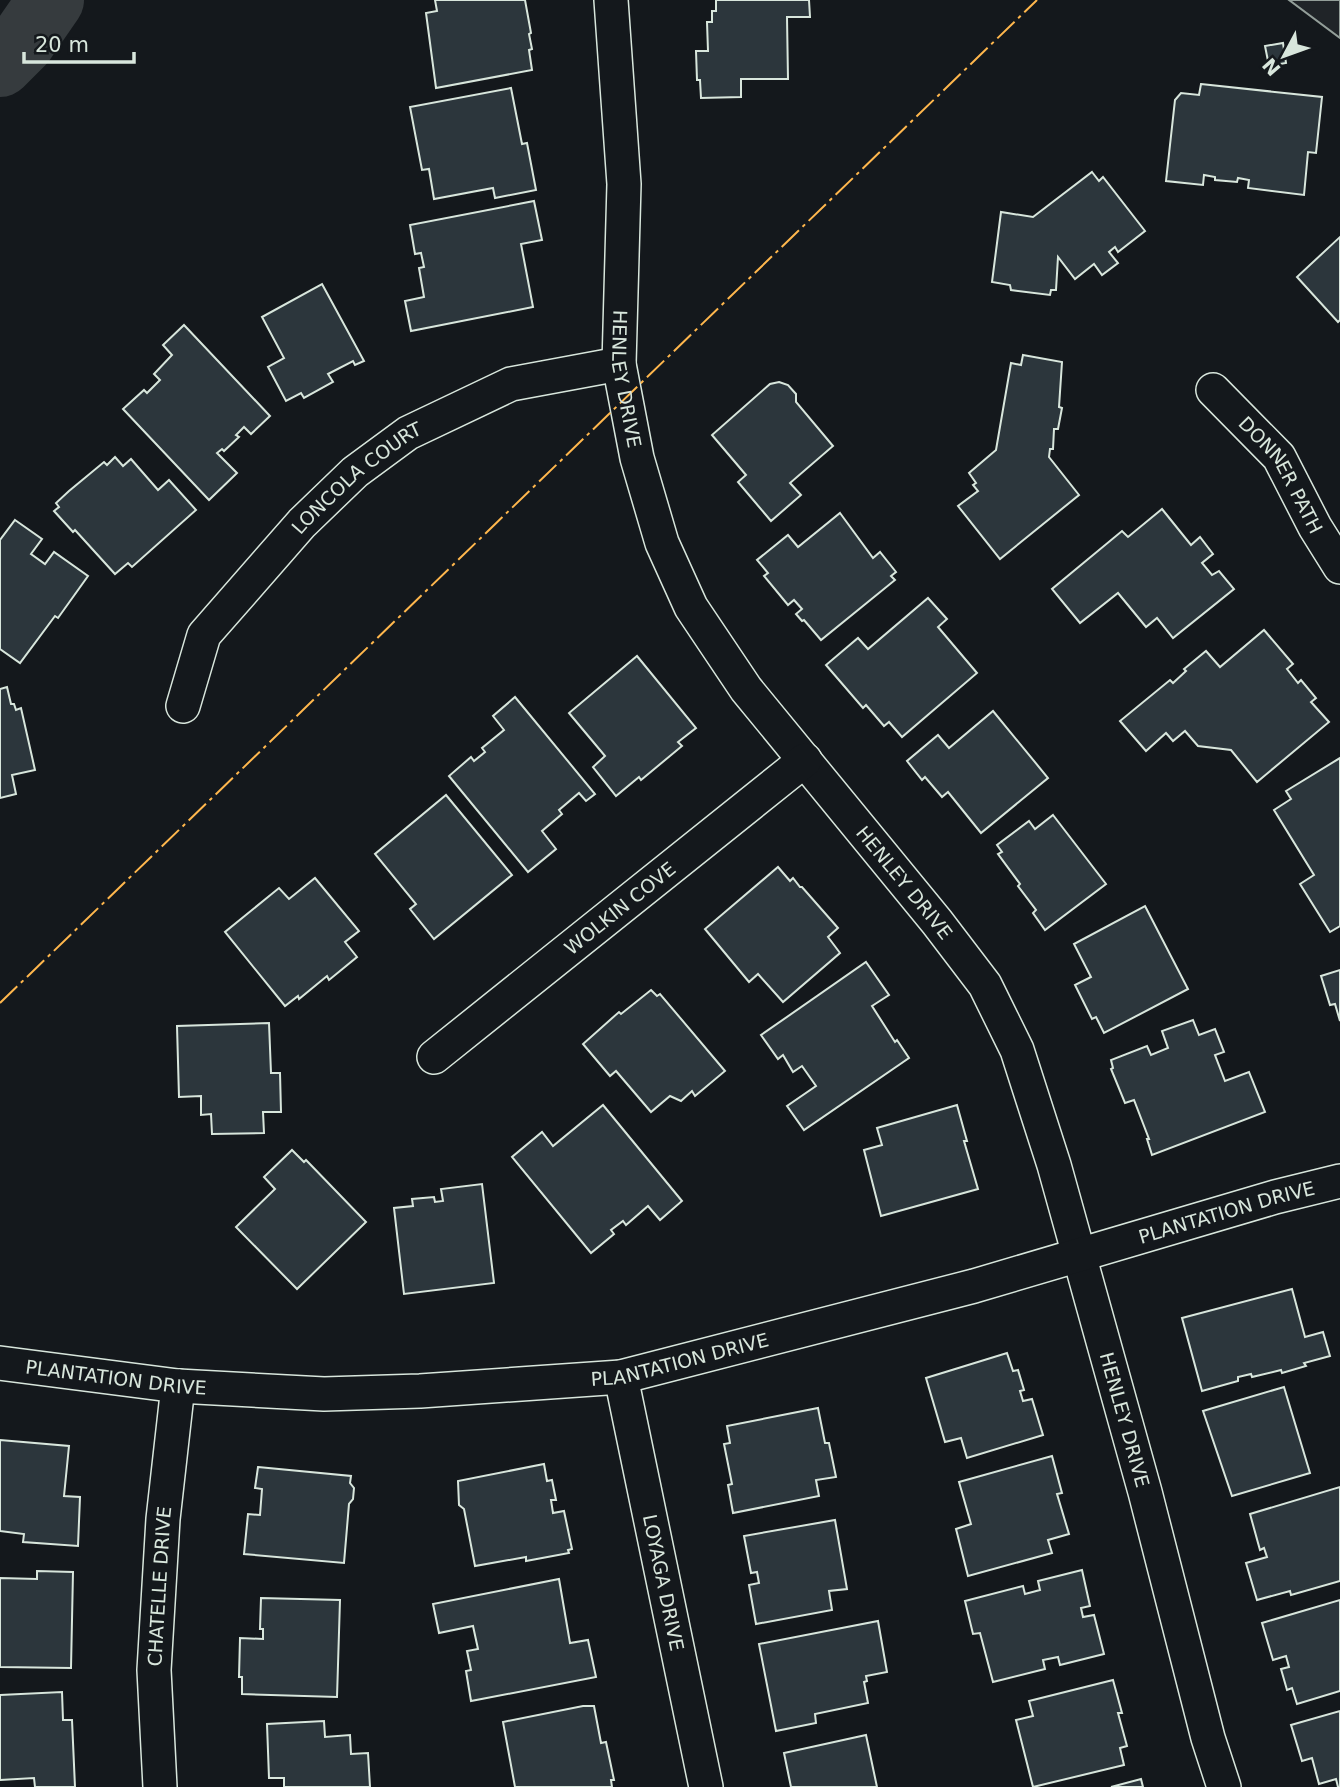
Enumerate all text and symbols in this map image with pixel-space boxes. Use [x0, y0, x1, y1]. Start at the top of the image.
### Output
scale bar [24, 21, 135, 65]
north arrow [1249, 21, 1319, 91]
text: 20 m [35, 33, 89, 57]
text: N [1258, 54, 1285, 80]
street label: HENLEY DRIVE [608, 310, 646, 450]
street label: DONNER PATH [1234, 412, 1327, 537]
street label: LONCOLA COURT [287, 417, 425, 538]
street label: HENLEY DRIVE [852, 822, 957, 943]
street label: WOLKIN COVE [560, 857, 680, 959]
street label: PLANTATION DRIVE [1136, 1177, 1317, 1248]
street label: PLANTATION DRIVE [590, 1328, 771, 1390]
street label: HENLEY DRIVE [1096, 1350, 1154, 1490]
street label: PLANTATION DRIVE [24, 1355, 207, 1399]
street label: CHATELLE DRIVE [143, 1505, 175, 1667]
street label: LOYAGA DRIVE [639, 1512, 689, 1653]

